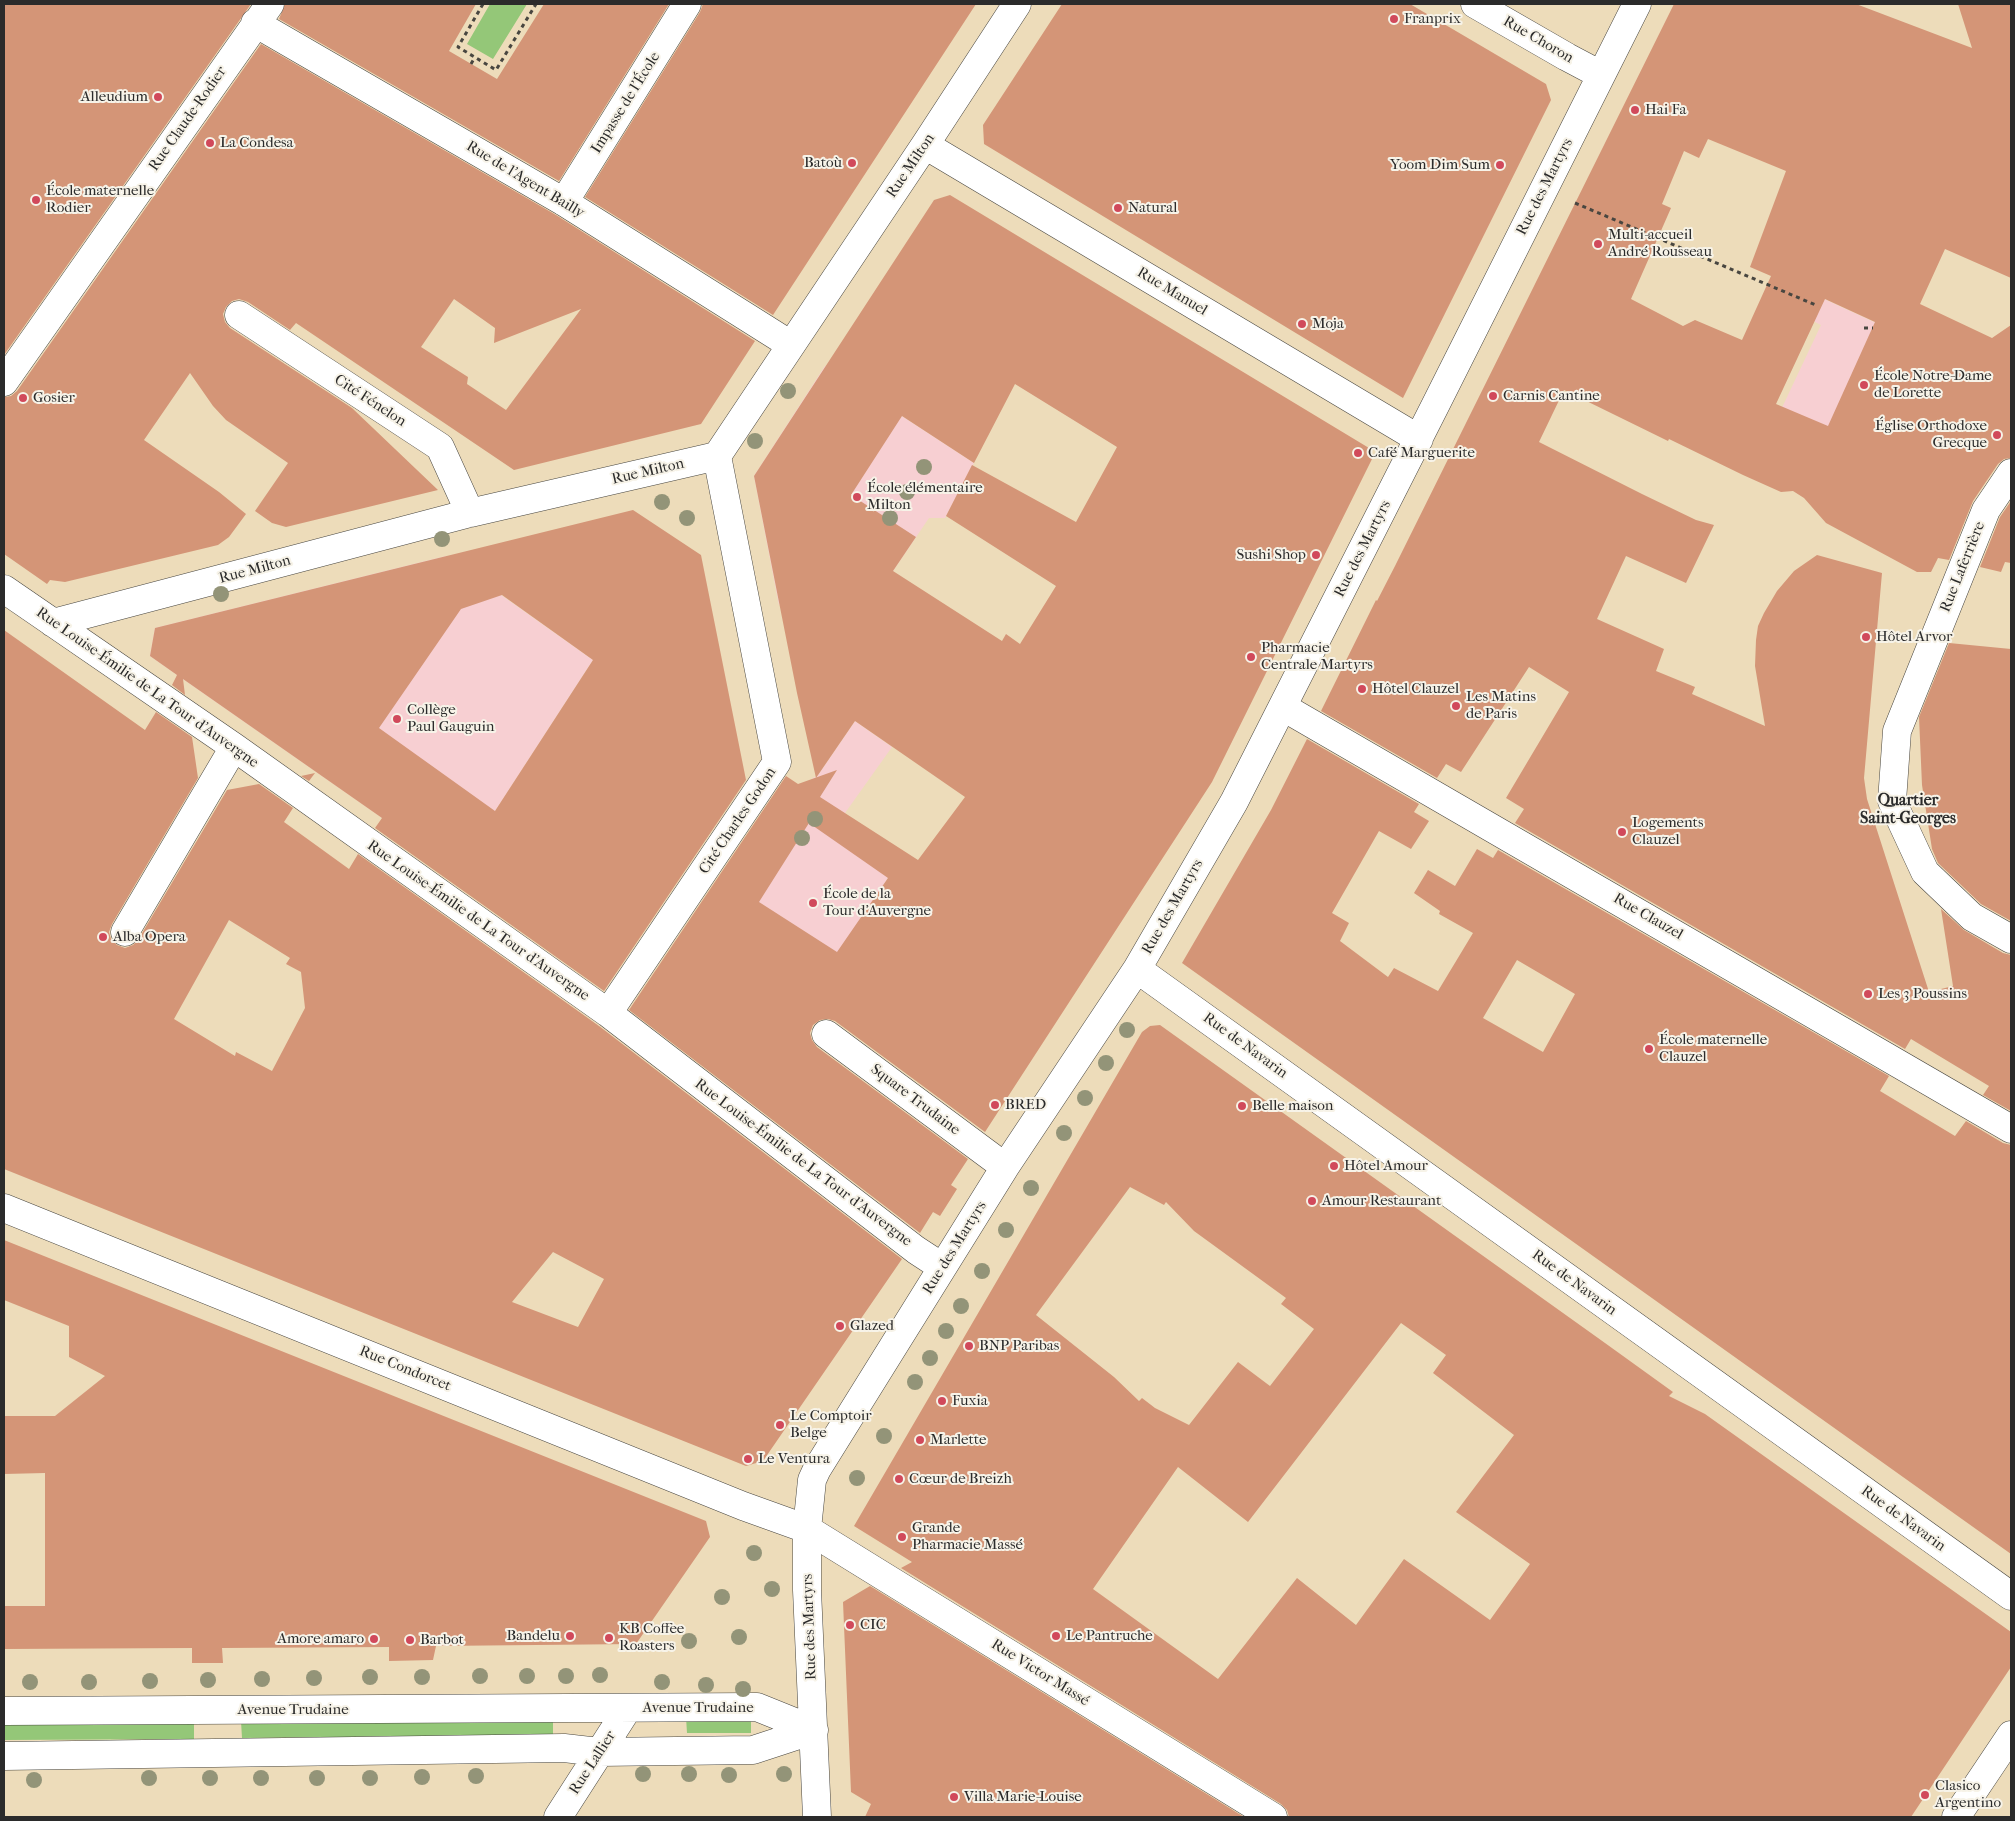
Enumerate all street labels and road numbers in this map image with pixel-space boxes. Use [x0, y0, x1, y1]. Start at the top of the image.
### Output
street label: Rue Choron [1500, 13, 1576, 67]
street label: Impasse de l'École [588, 49, 664, 157]
street label: Rue Claude-Rodier [145, 63, 231, 175]
street label: Rue Milton [883, 131, 939, 201]
street label: Rue des Martyrs [1513, 136, 1577, 238]
street label: Rue de l'Agent Bailly [463, 138, 587, 222]
street label: Rue Manuel [1134, 264, 1210, 320]
street label: Cité Fénelon [331, 371, 409, 431]
street label: Rue Milton [610, 455, 686, 489]
street label: Rue des Martyrs [1331, 498, 1395, 600]
street label: Rue Laferrière [1937, 519, 1989, 615]
street label: Rue Milton [217, 552, 293, 588]
street label: Rue Louise-Émilie de La Tour d'Auvergne [32, 604, 262, 772]
street label: Cité Charles Godon [696, 764, 780, 878]
street label: Rue Louise-Émilie de La Tour d'Auvergne [363, 837, 593, 1005]
street label: Rue des Martyrs [1139, 856, 1207, 958]
street label: Rue Clauzel [1610, 890, 1686, 944]
street label: Rue de Navarin [1199, 1009, 1291, 1083]
street label: Square Trudaine [867, 1060, 963, 1140]
street label: Rue Louise-Émilie de La Tour d'Auvergne [691, 1075, 915, 1251]
street label: Rue des Martyrs [919, 1198, 991, 1298]
street label: Rue de Navarin [1528, 1246, 1620, 1320]
street label: Rue Condorcet [357, 1342, 453, 1396]
street label: Rue de Navarin [1857, 1482, 1949, 1556]
street label: Rue des Martyrs [799, 1574, 821, 1680]
street label: Rue Victor Massé [988, 1636, 1092, 1710]
street label: Avenue Trudaine [642, 1699, 754, 1717]
street label: Avenue Trudaine [237, 1701, 349, 1719]
street label: Rue Lallier [566, 1728, 620, 1798]

